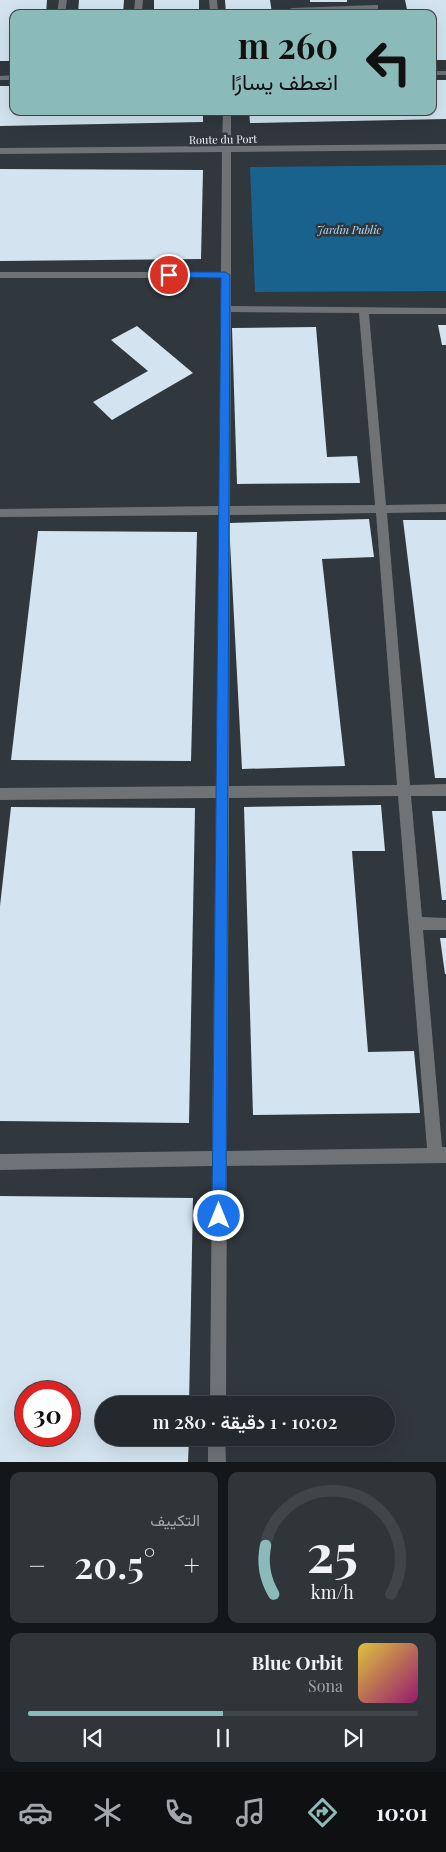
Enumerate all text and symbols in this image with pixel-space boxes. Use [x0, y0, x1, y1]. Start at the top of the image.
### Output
text: 260 m [238, 21, 338, 68]
icon: left [356, 30, 421, 95]
text: انعطف يسارًا [231, 66, 338, 96]
street label: Route du Port [189, 131, 257, 147]
park label: Jardin Public [317, 222, 381, 237]
pin [148, 254, 190, 296]
icon: arrive [155, 261, 183, 289]
position arrow [192, 1189, 244, 1241]
speed limit sign: 30 [15, 1381, 80, 1446]
text: 10:02 · 1 دقيقة · 280 m [153, 1408, 337, 1434]
text: التكييف [150, 1509, 200, 1530]
text: 25 [306, 1517, 358, 1586]
text: 20.5° [74, 1538, 156, 1589]
text: − [28, 1546, 46, 1583]
text: + [184, 1546, 200, 1583]
text: km/h [311, 1580, 354, 1603]
text: Blue Orbit [252, 1649, 343, 1675]
text: Sona [308, 1675, 343, 1696]
icon: previous [79, 1724, 107, 1752]
icon: pause [209, 1724, 237, 1752]
icon: next [339, 1724, 367, 1752]
icon: car [18, 1795, 53, 1830]
icon: climate [90, 1795, 125, 1830]
icon: phone [161, 1795, 196, 1830]
icon: music [233, 1795, 268, 1830]
icon: directions [305, 1795, 340, 1830]
text: 10:01 [376, 1797, 428, 1827]

